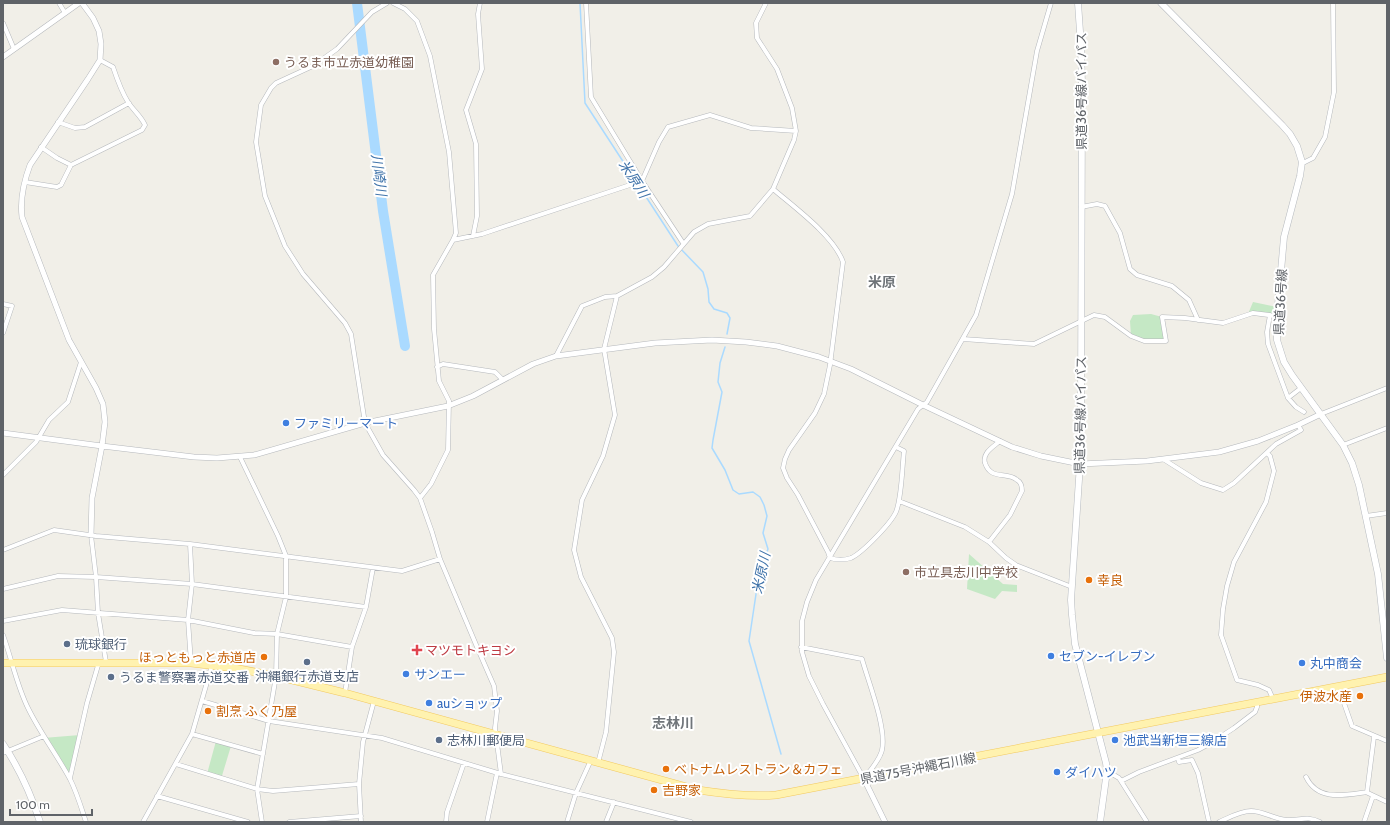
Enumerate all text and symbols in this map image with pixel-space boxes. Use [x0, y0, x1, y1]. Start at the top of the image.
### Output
street label: 県道36号線バイパス [1073, 32, 1089, 150]
place label: うるま市立赤道幼稚園 [284, 54, 414, 70]
marker: うるま市立赤道幼稚園 [271, 57, 281, 67]
water label: 川崎川 [368, 153, 391, 199]
water label: 米原川 [615, 156, 654, 203]
street label: 県道36号線 [1270, 268, 1290, 336]
district label: 米原 [868, 273, 896, 291]
street label: 県道36号線バイパス [1071, 356, 1089, 474]
place label: ファミリーマート [294, 415, 398, 431]
marker: ファミリーマート [281, 418, 291, 428]
water label: 米原川 [748, 549, 775, 595]
place label: 市立具志川中学校 [914, 564, 1018, 580]
marker: 市立具志川中学校 [901, 567, 911, 577]
place label: 幸良 [1097, 572, 1123, 588]
marker: 幸良 [1084, 575, 1094, 585]
place label: 琉球銀行 [75, 636, 127, 652]
marker: 琉球銀行 [62, 639, 72, 649]
place label: マツモトキヨシ [425, 642, 516, 658]
marker: マツモトキヨシ [412, 645, 422, 655]
place label: セブン-イレブン [1059, 648, 1156, 664]
place label: ほっともっと赤道店 [139, 649, 256, 665]
marker: セブン-イレブン [1046, 651, 1056, 661]
marker: ほっともっと赤道店 [259, 652, 269, 662]
place label: 丸中商会 [1310, 655, 1362, 671]
marker: 沖縄銀行赤道支店 [302, 657, 312, 667]
marker: 丸中商会 [1297, 658, 1307, 668]
place label: サンエー [414, 666, 466, 682]
place label: 沖縄銀行赤道支店 [255, 668, 359, 684]
place label: うるま警察署赤道交番 [119, 669, 249, 685]
marker: サンエー [401, 669, 411, 679]
marker: うるま警察署赤道交番 [106, 672, 116, 682]
place label: 伊波水産 [1300, 688, 1352, 704]
marker: 伊波水産 [1355, 691, 1365, 701]
place label: auショップ [437, 695, 502, 711]
marker: auショップ [424, 698, 434, 708]
place label: 割烹 ふく乃屋 [216, 703, 297, 719]
marker: 割烹 ふく乃屋 [203, 706, 213, 716]
district label: 志林川 [652, 714, 694, 732]
place label: 志林川郵便局 [447, 732, 525, 748]
place label: 池武当新垣三線店 [1123, 732, 1227, 748]
marker: 志林川郵便局 [434, 735, 444, 745]
marker: 池武当新垣三線店 [1110, 735, 1120, 745]
street label: 県道75号沖縄石川線 [859, 749, 977, 787]
place label: ベトナムレストラン＆カフェ [674, 761, 843, 777]
marker: ベトナムレストラン＆カフェ [661, 764, 671, 774]
place label: ダイハツ [1065, 764, 1117, 780]
marker: ダイハツ [1052, 767, 1062, 777]
place label: 吉野家 [662, 782, 701, 798]
marker: 吉野家 [649, 785, 659, 795]
scale bar [10, 791, 92, 817]
text: 100 m [16, 797, 50, 812]

